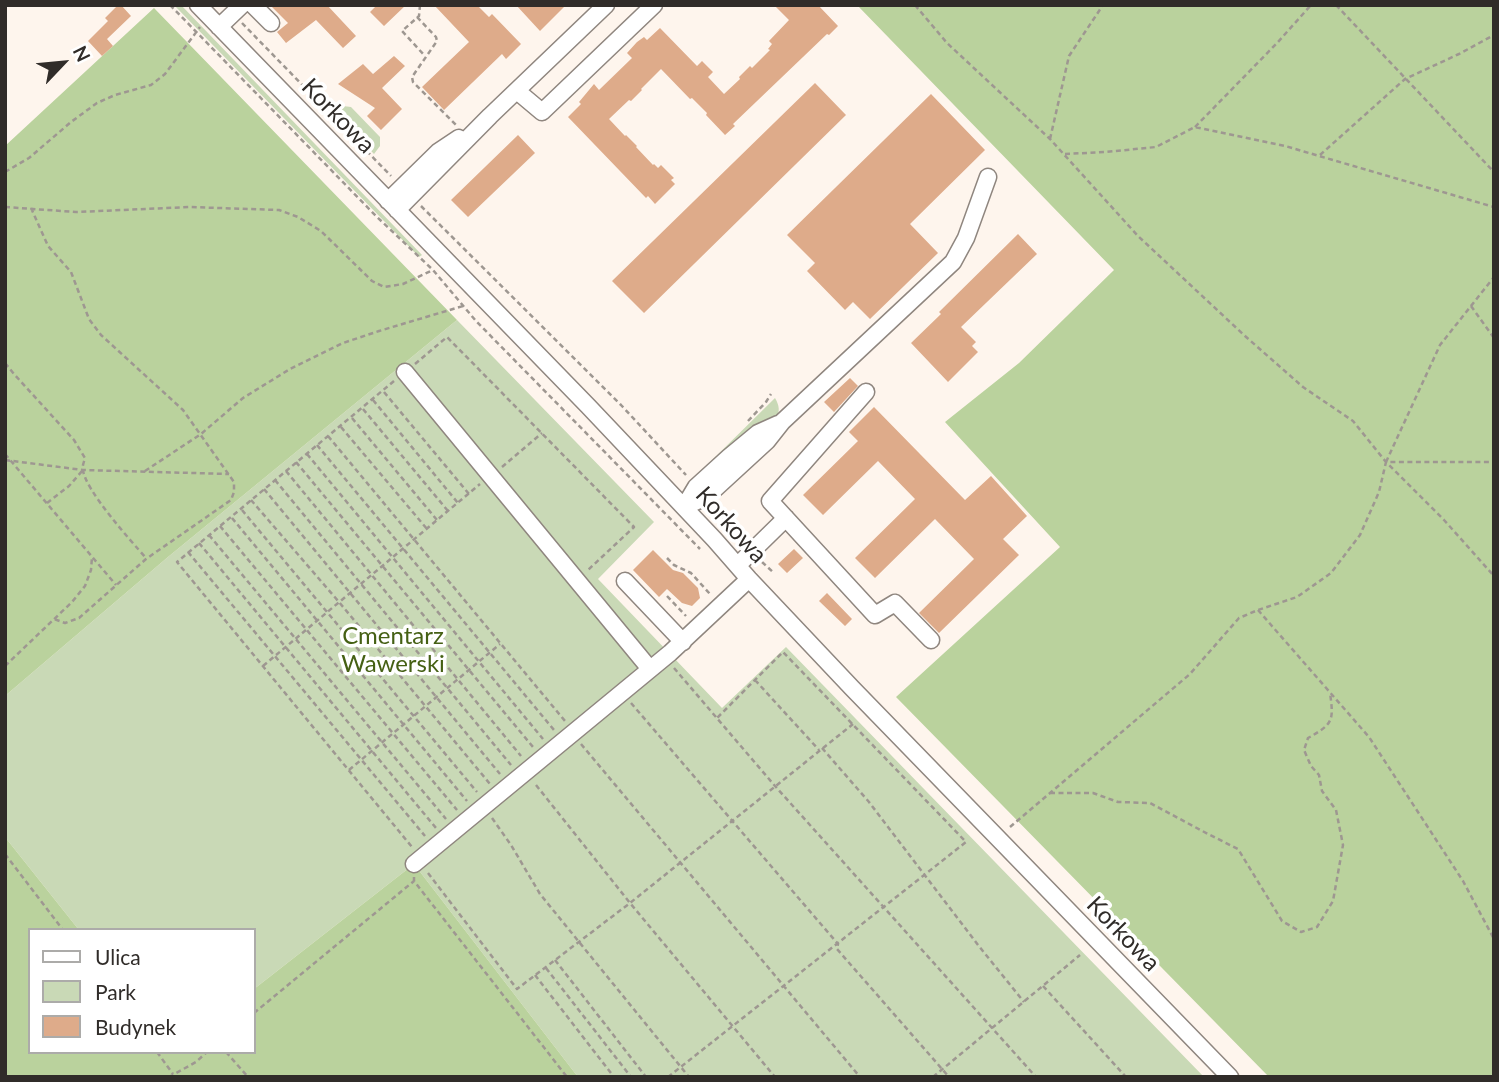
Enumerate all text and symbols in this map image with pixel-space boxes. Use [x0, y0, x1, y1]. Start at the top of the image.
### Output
north arrow [28, 28, 98, 98]
text: N [69, 42, 96, 65]
street label: Korkowa [295, 73, 381, 159]
street label: Korkowa [689, 481, 773, 569]
park label: Cmentarz Wawerski [341, 622, 445, 678]
street label: Korkowa [1080, 891, 1166, 977]
legend [28, 928, 256, 1054]
text: Ulica [95, 944, 141, 969]
text: Park [95, 979, 136, 1004]
text: Budynek [95, 1014, 176, 1039]

